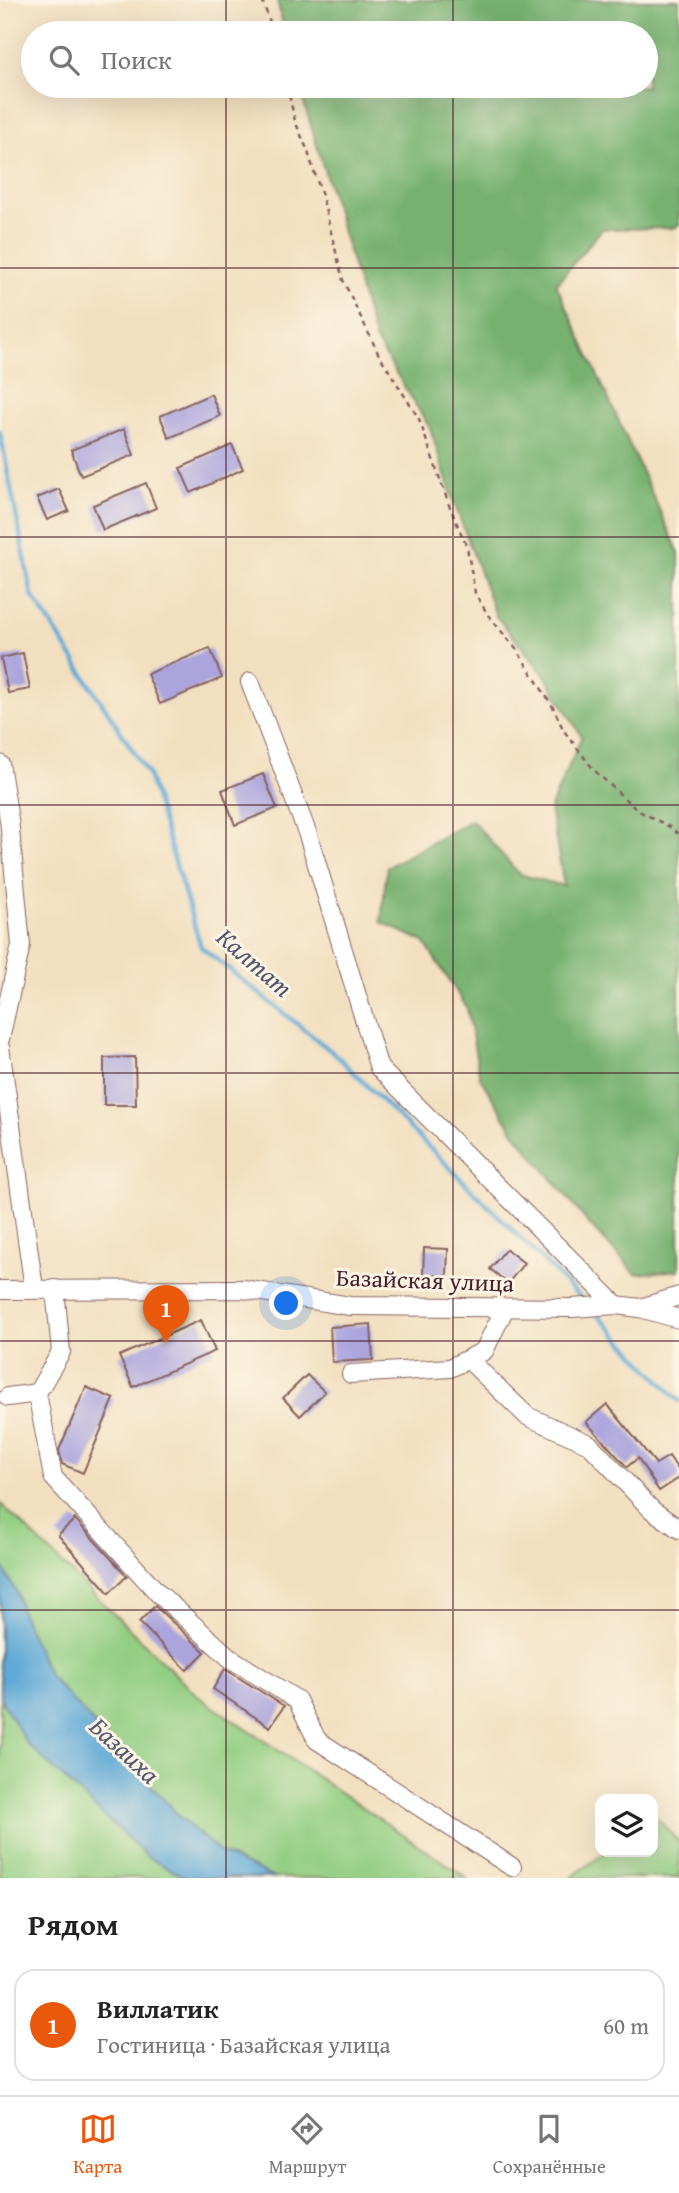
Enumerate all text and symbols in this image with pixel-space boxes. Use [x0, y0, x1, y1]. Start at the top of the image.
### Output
search box [21, 21, 658, 98]
text: Поиск [101, 40, 172, 79]
icon: search [45, 41, 83, 79]
water label: Калтат [208, 918, 302, 1006]
street label: Базайская улица [335, 1259, 515, 1301]
pin: 1 [143, 1285, 189, 1343]
your location [269, 1286, 303, 1320]
water label: Базаиха [81, 1707, 169, 1793]
map controls [595, 1794, 658, 1857]
button: layers [595, 1794, 658, 1857]
text: Рядом [28, 1902, 119, 1946]
text: Виллатик [97, 1989, 218, 2028]
text: 1 [47, 2009, 59, 2042]
text: 60 m [603, 2009, 649, 2042]
text: Гостиница · Базайская улица [97, 2028, 390, 2061]
tab: Карта [73, 2110, 122, 2180]
tab: Маршрут [269, 2110, 346, 2180]
tab: Сохранённые [493, 2110, 606, 2180]

